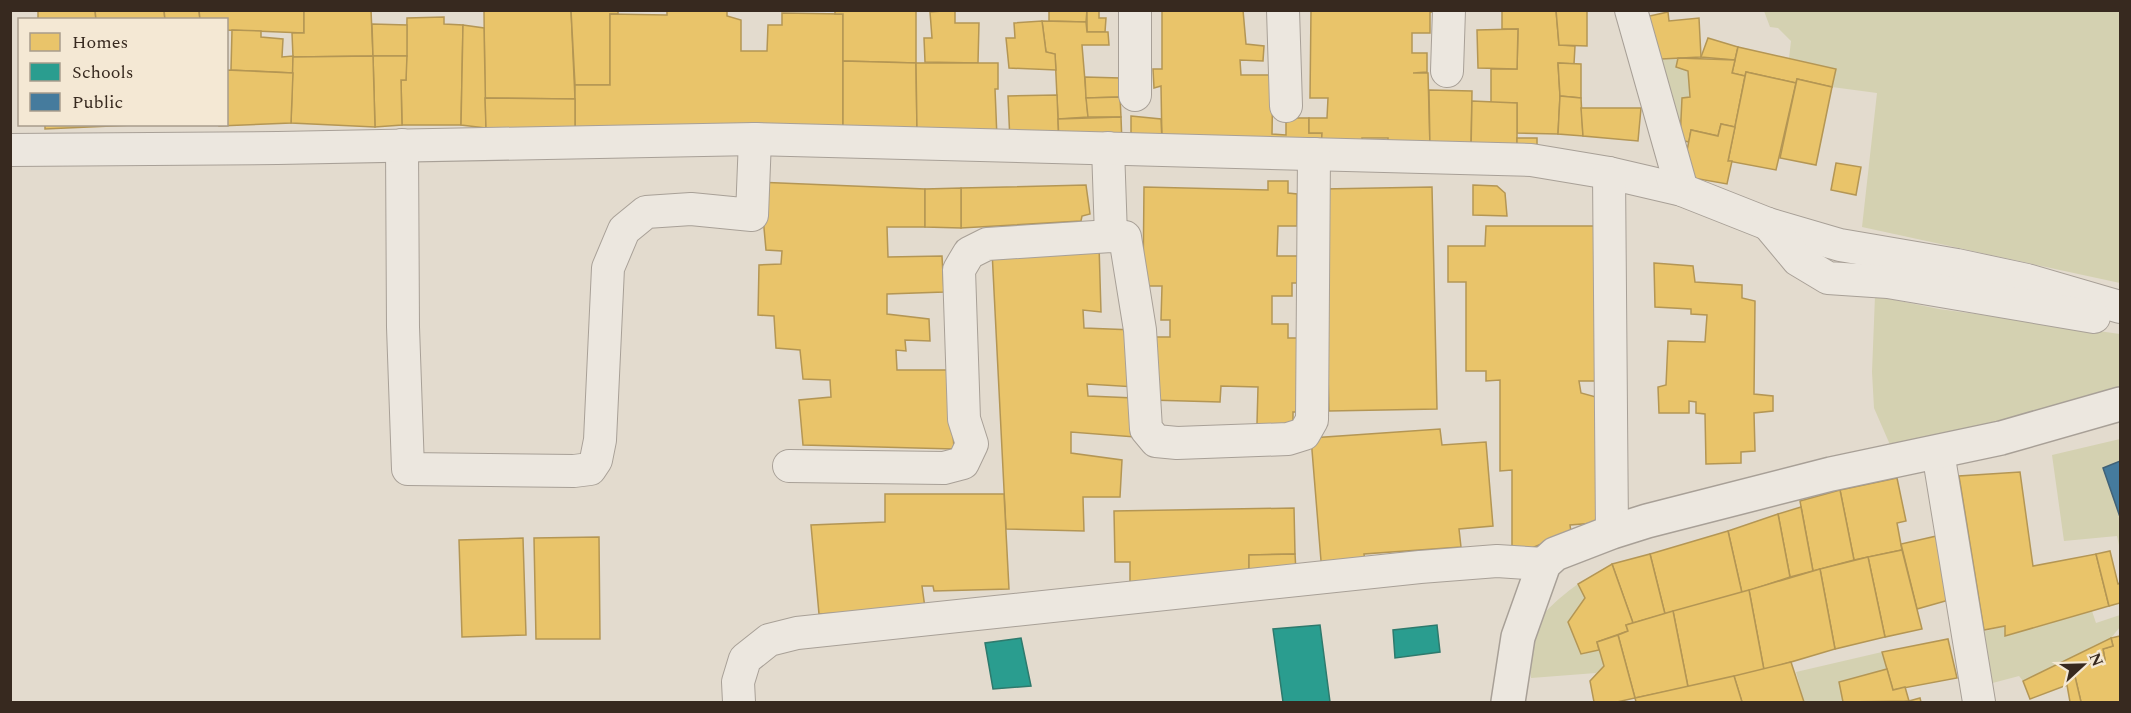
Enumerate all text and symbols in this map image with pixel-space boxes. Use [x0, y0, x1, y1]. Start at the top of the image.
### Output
legend [18, 18, 228, 126]
text: Homes [72, 29, 128, 56]
text: Schools [72, 59, 134, 86]
text: Public [72, 89, 123, 116]
north arrow [2053, 635, 2113, 695]
text: N [2082, 649, 2110, 670]

